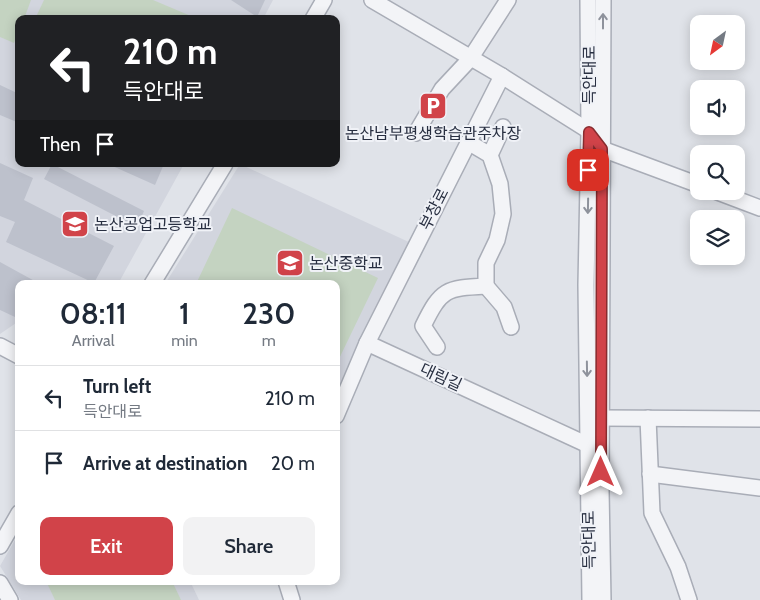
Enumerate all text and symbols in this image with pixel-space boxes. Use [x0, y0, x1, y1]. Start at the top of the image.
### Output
one-way arrow [598, 13, 608, 30]
north arrow [690, 15, 745, 70]
map controls [690, 15, 745, 265]
text: 210 m [123, 30, 217, 73]
icon: left [40, 35, 105, 100]
street label: 득안대로 [580, 45, 599, 104]
text: 득안대로 [123, 78, 204, 105]
button: sound [690, 80, 745, 135]
parking icon: 논산남부평생학습관주차장 [418, 91, 448, 121]
place label: 논산남부평생학습관주차장 [345, 124, 522, 143]
icon: arrive [91, 130, 119, 158]
text: Then [40, 133, 81, 156]
button: search [690, 145, 745, 200]
pin [567, 149, 609, 191]
icon: arrive [574, 156, 602, 184]
street label: 부창로 [416, 185, 453, 233]
one-way arrow [583, 198, 592, 214]
school or university icon: 논산공업고등학교 [60, 209, 90, 239]
button: layers [690, 210, 745, 265]
place label: 논산공업고등학교 [94, 215, 212, 234]
school or university icon: 논산중학교 [275, 248, 305, 278]
place label: 논산중학교 [309, 254, 383, 273]
text: 08:11 [60, 295, 127, 332]
text: 1 [179, 295, 190, 332]
text: 230 [242, 295, 295, 332]
text: Arrival [72, 331, 114, 350]
text: min [171, 331, 198, 350]
text: m [262, 331, 276, 350]
street label: 대림길 [417, 359, 465, 395]
one-way arrow [582, 360, 592, 376]
text: Turn left [83, 375, 151, 398]
icon: left [40, 384, 68, 412]
text: 210 m [265, 387, 315, 410]
text: 득안대로 [83, 402, 142, 421]
position arrow [574, 445, 626, 497]
icon: arrive [40, 449, 68, 477]
text: Arrive at destination [83, 452, 247, 475]
text: 20 m [271, 452, 315, 475]
street label: 득안대로 [579, 510, 599, 570]
button: Exit [40, 517, 173, 575]
button: Share [183, 517, 315, 575]

